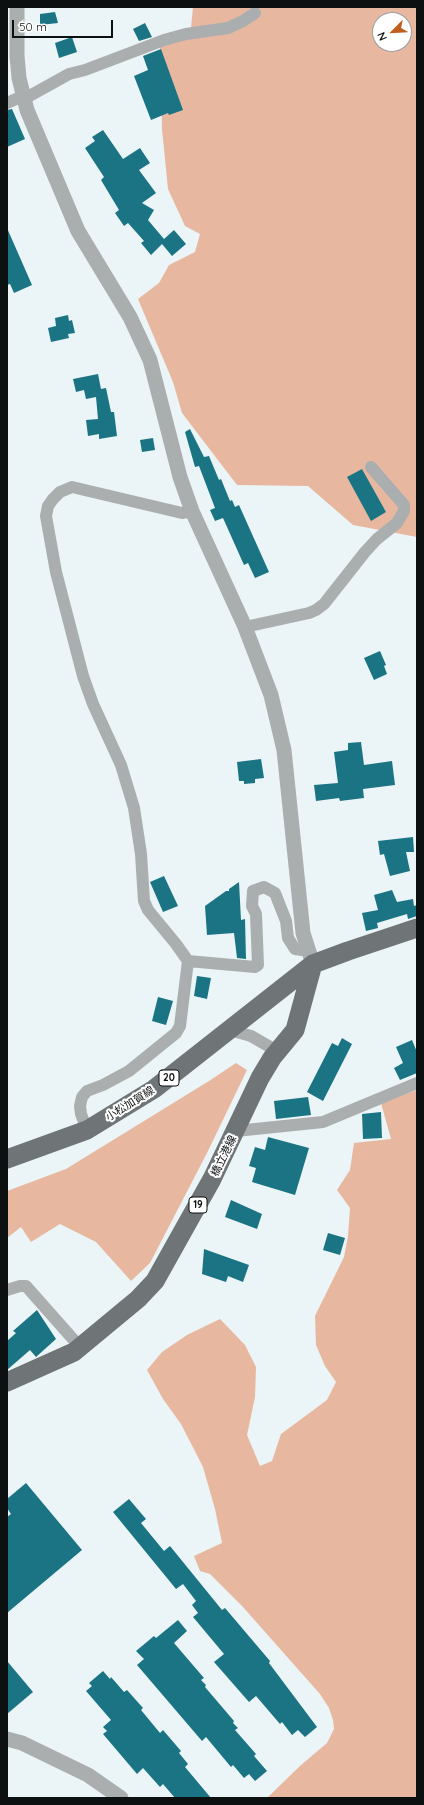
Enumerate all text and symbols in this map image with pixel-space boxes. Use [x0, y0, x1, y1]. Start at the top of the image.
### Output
scale bar [14, 12, 115, 38]
north arrow [372, 12, 412, 52]
text: 50 m [19, 19, 47, 34]
text: N [374, 30, 390, 43]
road number: 20 [159, 1070, 179, 1086]
street label: 小松加賀線 [103, 1084, 157, 1124]
street label: 橋立港線 [208, 1133, 240, 1179]
road number: 19 [189, 1197, 207, 1213]

